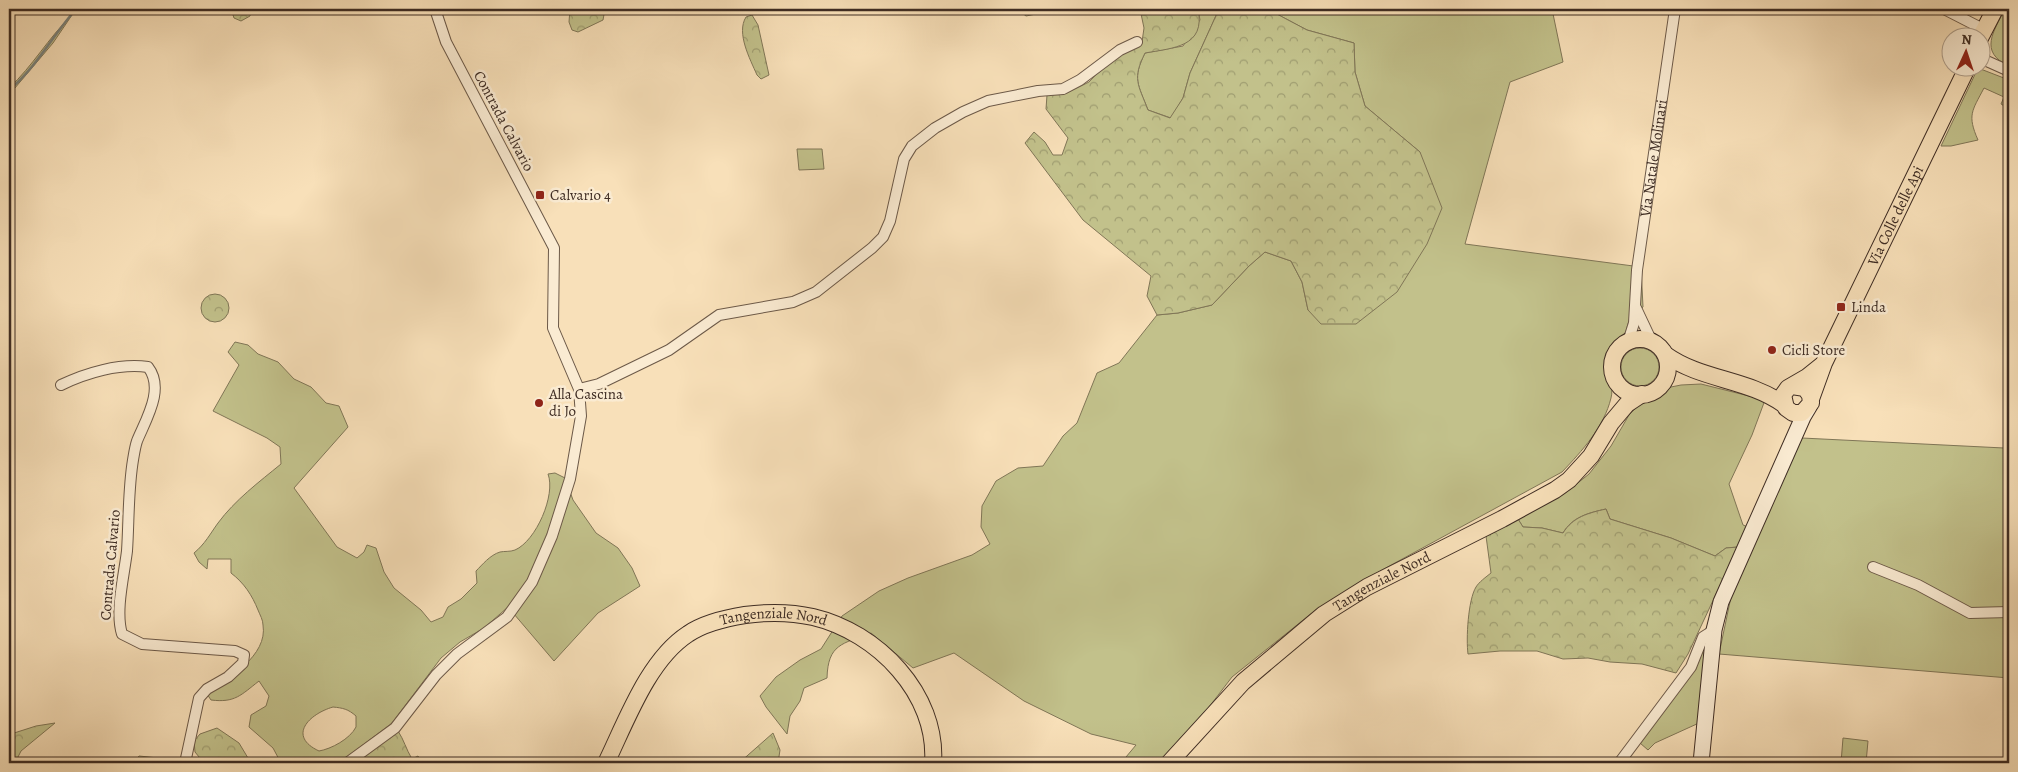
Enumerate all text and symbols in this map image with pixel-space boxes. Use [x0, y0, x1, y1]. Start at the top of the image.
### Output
north arrow [1940, 28, 1990, 78]
text: N [1961, 30, 1972, 49]
street label: Contrada Calvario [469, 67, 539, 175]
street label: Via Natale Molinari [1635, 98, 1672, 219]
street label: Via Colle delle Api [1862, 162, 1928, 270]
place label: Calvario 4 [550, 185, 611, 205]
marker: Calvario 4 [534, 189, 546, 201]
place label: Linda [1851, 297, 1886, 317]
marker: Linda [1835, 301, 1847, 313]
place label: Cicli Store [1782, 340, 1846, 360]
marker: Cicli Store [1766, 344, 1778, 356]
place label: Alla Cascina di Jo [548, 384, 623, 421]
marker: Alla Cascina di Jo [533, 397, 545, 409]
street label: Contrada Calvario [95, 509, 125, 621]
street label: Tangenziale Nord [1329, 546, 1435, 616]
street label: Tangenziale Nord [718, 603, 831, 631]

